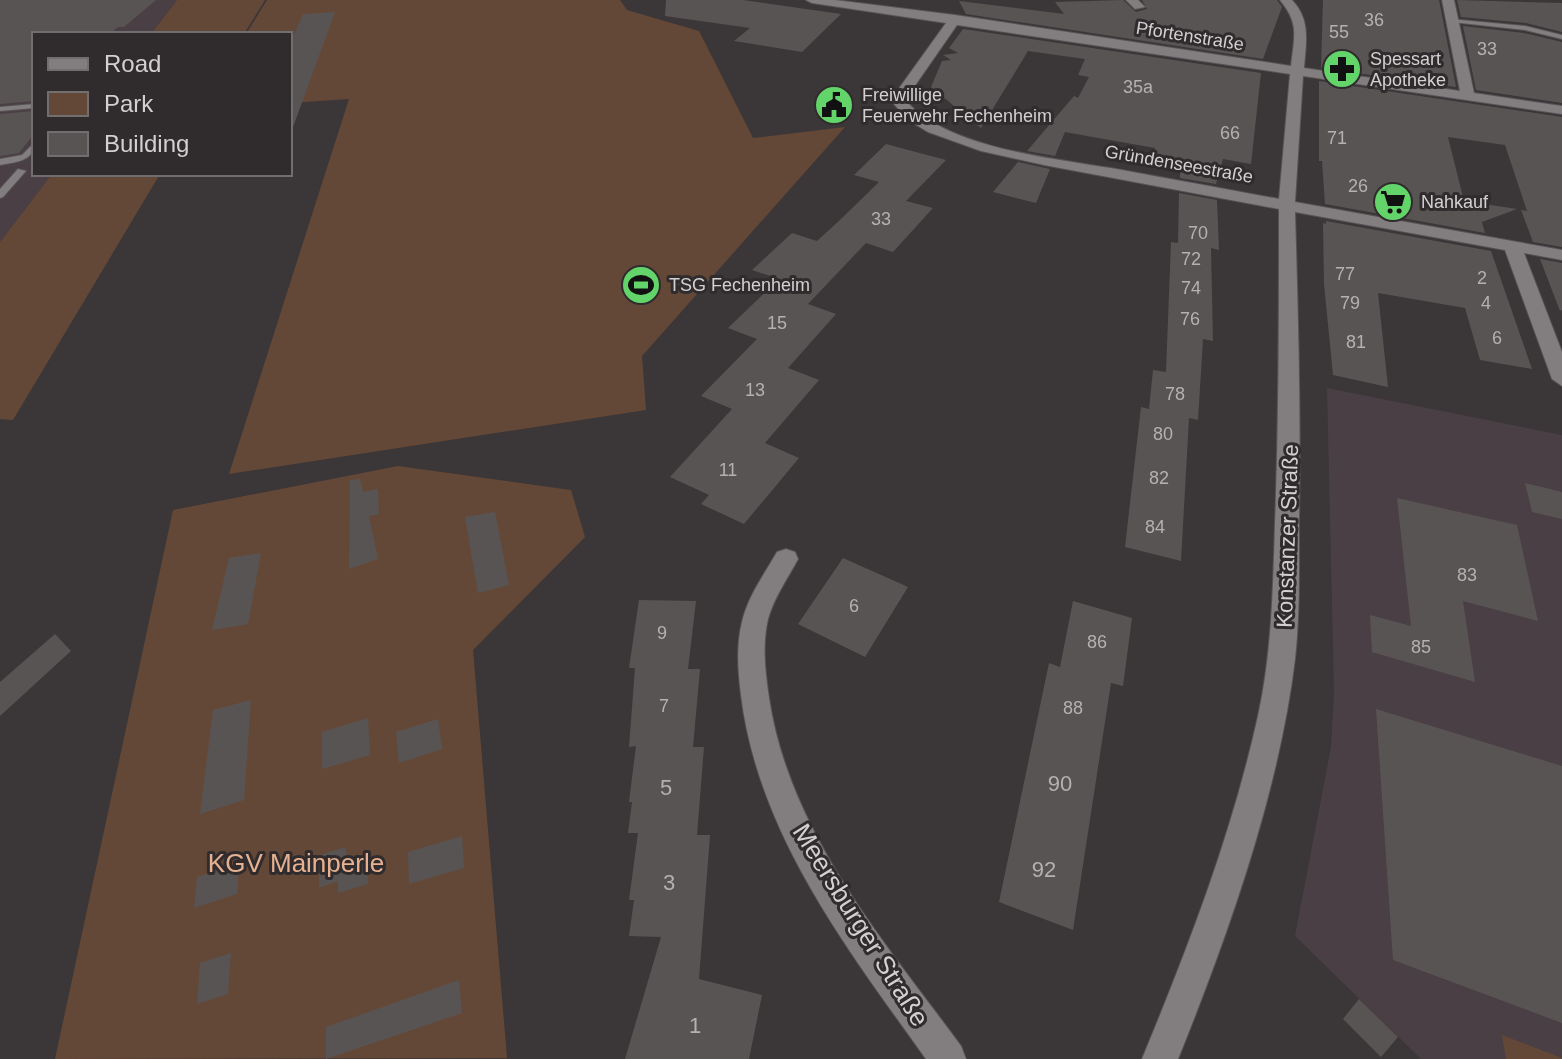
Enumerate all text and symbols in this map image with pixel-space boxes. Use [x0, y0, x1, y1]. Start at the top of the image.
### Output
house number: 36 [1364, 10, 1384, 30]
street label: Pfortenstraße [1135, 18, 1245, 54]
house number: 55 [1329, 22, 1349, 42]
legend [32, 32, 292, 176]
house number: 33 [1477, 39, 1497, 59]
pharmacy icon: Spessart Apotheke [1321, 48, 1363, 90]
place label: Spessart Apotheke [1370, 49, 1446, 90]
text: Road [104, 50, 161, 77]
house number: 35a [1123, 77, 1154, 97]
public building icon: Freiwillige Feuerwehr Fechenheim [813, 84, 855, 126]
place label: Freiwillige Feuerwehr Fechenheim [862, 85, 1052, 126]
text: Park [104, 90, 154, 117]
house number: 66 [1220, 123, 1240, 143]
house number: 71 [1327, 128, 1347, 148]
text: Building [104, 130, 189, 157]
street label: Gründenseestraße [1103, 141, 1255, 187]
house number: 26 [1348, 176, 1368, 196]
supermarket icon: Nahkauf [1372, 181, 1414, 223]
place label: Nahkauf [1421, 192, 1489, 212]
house number: 33 [871, 209, 891, 229]
house number: 70 [1188, 223, 1208, 243]
house number: 72 [1181, 249, 1201, 269]
sports icon: TSG Fechenheim [620, 264, 662, 306]
house number: 77 [1335, 264, 1355, 284]
house number: 2 [1477, 268, 1487, 288]
place label: TSG Fechenheim [669, 275, 810, 295]
house number: 74 [1181, 278, 1201, 298]
house number: 79 [1340, 293, 1360, 313]
house number: 4 [1481, 293, 1491, 313]
house number: 76 [1180, 309, 1200, 329]
house number: 15 [767, 313, 787, 333]
house number: 6 [1492, 328, 1502, 348]
house number: 81 [1346, 332, 1366, 352]
house number: 13 [745, 380, 765, 400]
house number: 78 [1165, 384, 1185, 404]
house number: 80 [1153, 424, 1173, 444]
street label: Konstanzer Straße [1272, 444, 1303, 628]
house number: 11 [719, 460, 737, 480]
house number: 82 [1149, 468, 1169, 488]
house number: 84 [1145, 517, 1165, 537]
house number: 83 [1457, 565, 1477, 585]
house number: 6 [849, 596, 859, 616]
house number: 9 [657, 623, 667, 643]
house number: 86 [1087, 632, 1107, 652]
house number: 85 [1411, 637, 1431, 657]
house number: 7 [659, 696, 669, 716]
house number: 88 [1063, 698, 1083, 718]
house number: 90 [1048, 771, 1072, 796]
house number: 5 [660, 775, 672, 800]
street label: Meersburger Straße [787, 818, 935, 1032]
park label: KGV Mainperle [208, 848, 384, 878]
house number: 92 [1032, 857, 1056, 882]
house number: 3 [663, 870, 675, 895]
house number: 1 [689, 1013, 701, 1038]

